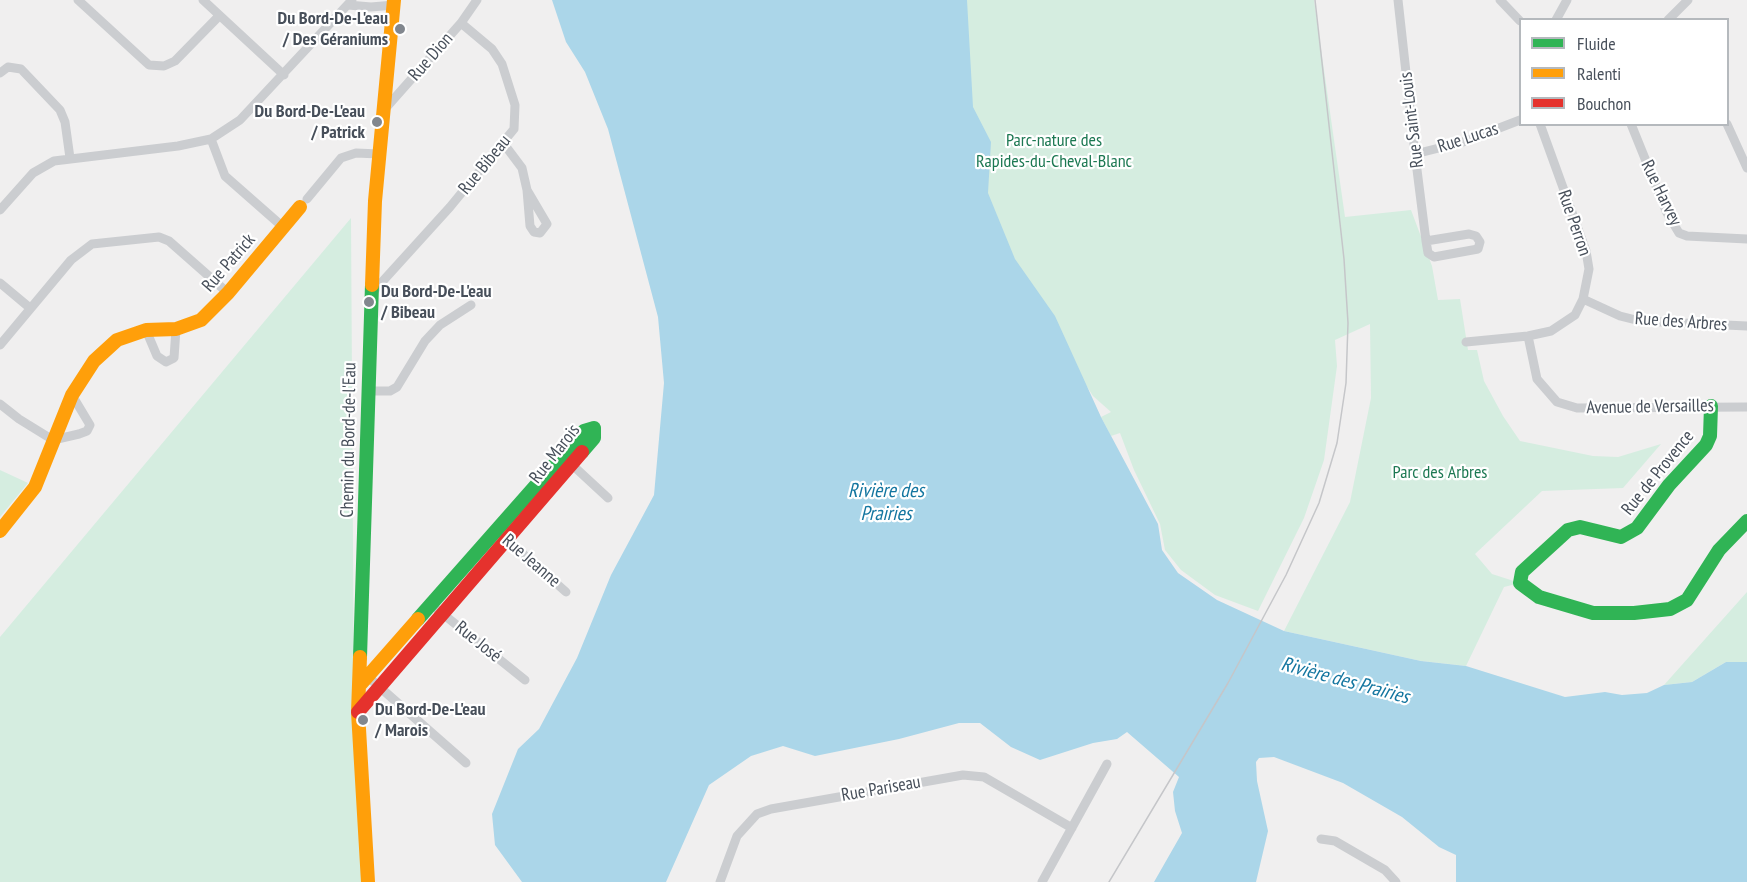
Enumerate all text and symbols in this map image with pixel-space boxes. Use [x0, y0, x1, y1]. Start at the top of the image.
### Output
place label: Du Bord-De-L'eau / Des Géraniums [277, 8, 388, 50]
legend [1519, 18, 1729, 126]
marker: Du Bord-De-L'eau / Des Géraniums [393, 22, 407, 36]
street label: Rue Dion [404, 29, 458, 85]
text: Fluide [1577, 32, 1616, 55]
text: Ralenti [1577, 62, 1621, 85]
street label: Rue Saint-Louis [1395, 71, 1429, 169]
text: Bouchon [1577, 92, 1631, 115]
place label: Du Bord-De-L'eau / Patrick [254, 101, 365, 144]
marker: Du Bord-De-L'eau / Patrick [370, 115, 384, 129]
street label: Rue Lucas [1435, 118, 1501, 158]
park label: Parc-nature des Rapides-du-Cheval-Blanc [976, 130, 1132, 172]
street label: Rue Bibeau [454, 131, 516, 199]
street label: Rue Harvey [1636, 157, 1686, 229]
street label: Rue Perron [1553, 187, 1595, 259]
street label: Rue Patrick [198, 230, 260, 296]
place label: Du Bord-De-L'eau / Bibeau [381, 281, 492, 324]
marker: Du Bord-De-L'eau / Bibeau [362, 295, 376, 309]
street label: Rue des Arbres [1634, 308, 1728, 336]
street label: Chemin du Bord-de-l'Eau [337, 362, 361, 518]
street label: Avenue de Versailles [1586, 395, 1714, 419]
street label: Rue Marois [525, 420, 585, 488]
street label: Rue de Provence [1617, 426, 1699, 520]
park label: Parc des Arbres [1393, 462, 1487, 484]
water label: Rivière des Prairies [848, 479, 924, 526]
street label: Rue Jeanne [498, 530, 564, 592]
street label: Rue José [450, 617, 506, 667]
water label: Rivière des Prairies [1278, 652, 1412, 710]
place label: Du Bord-De-L'eau / Marois [375, 699, 486, 742]
marker: Du Bord-De-L'eau / Marois [356, 713, 370, 727]
street label: Rue Pariseau [840, 771, 922, 807]

